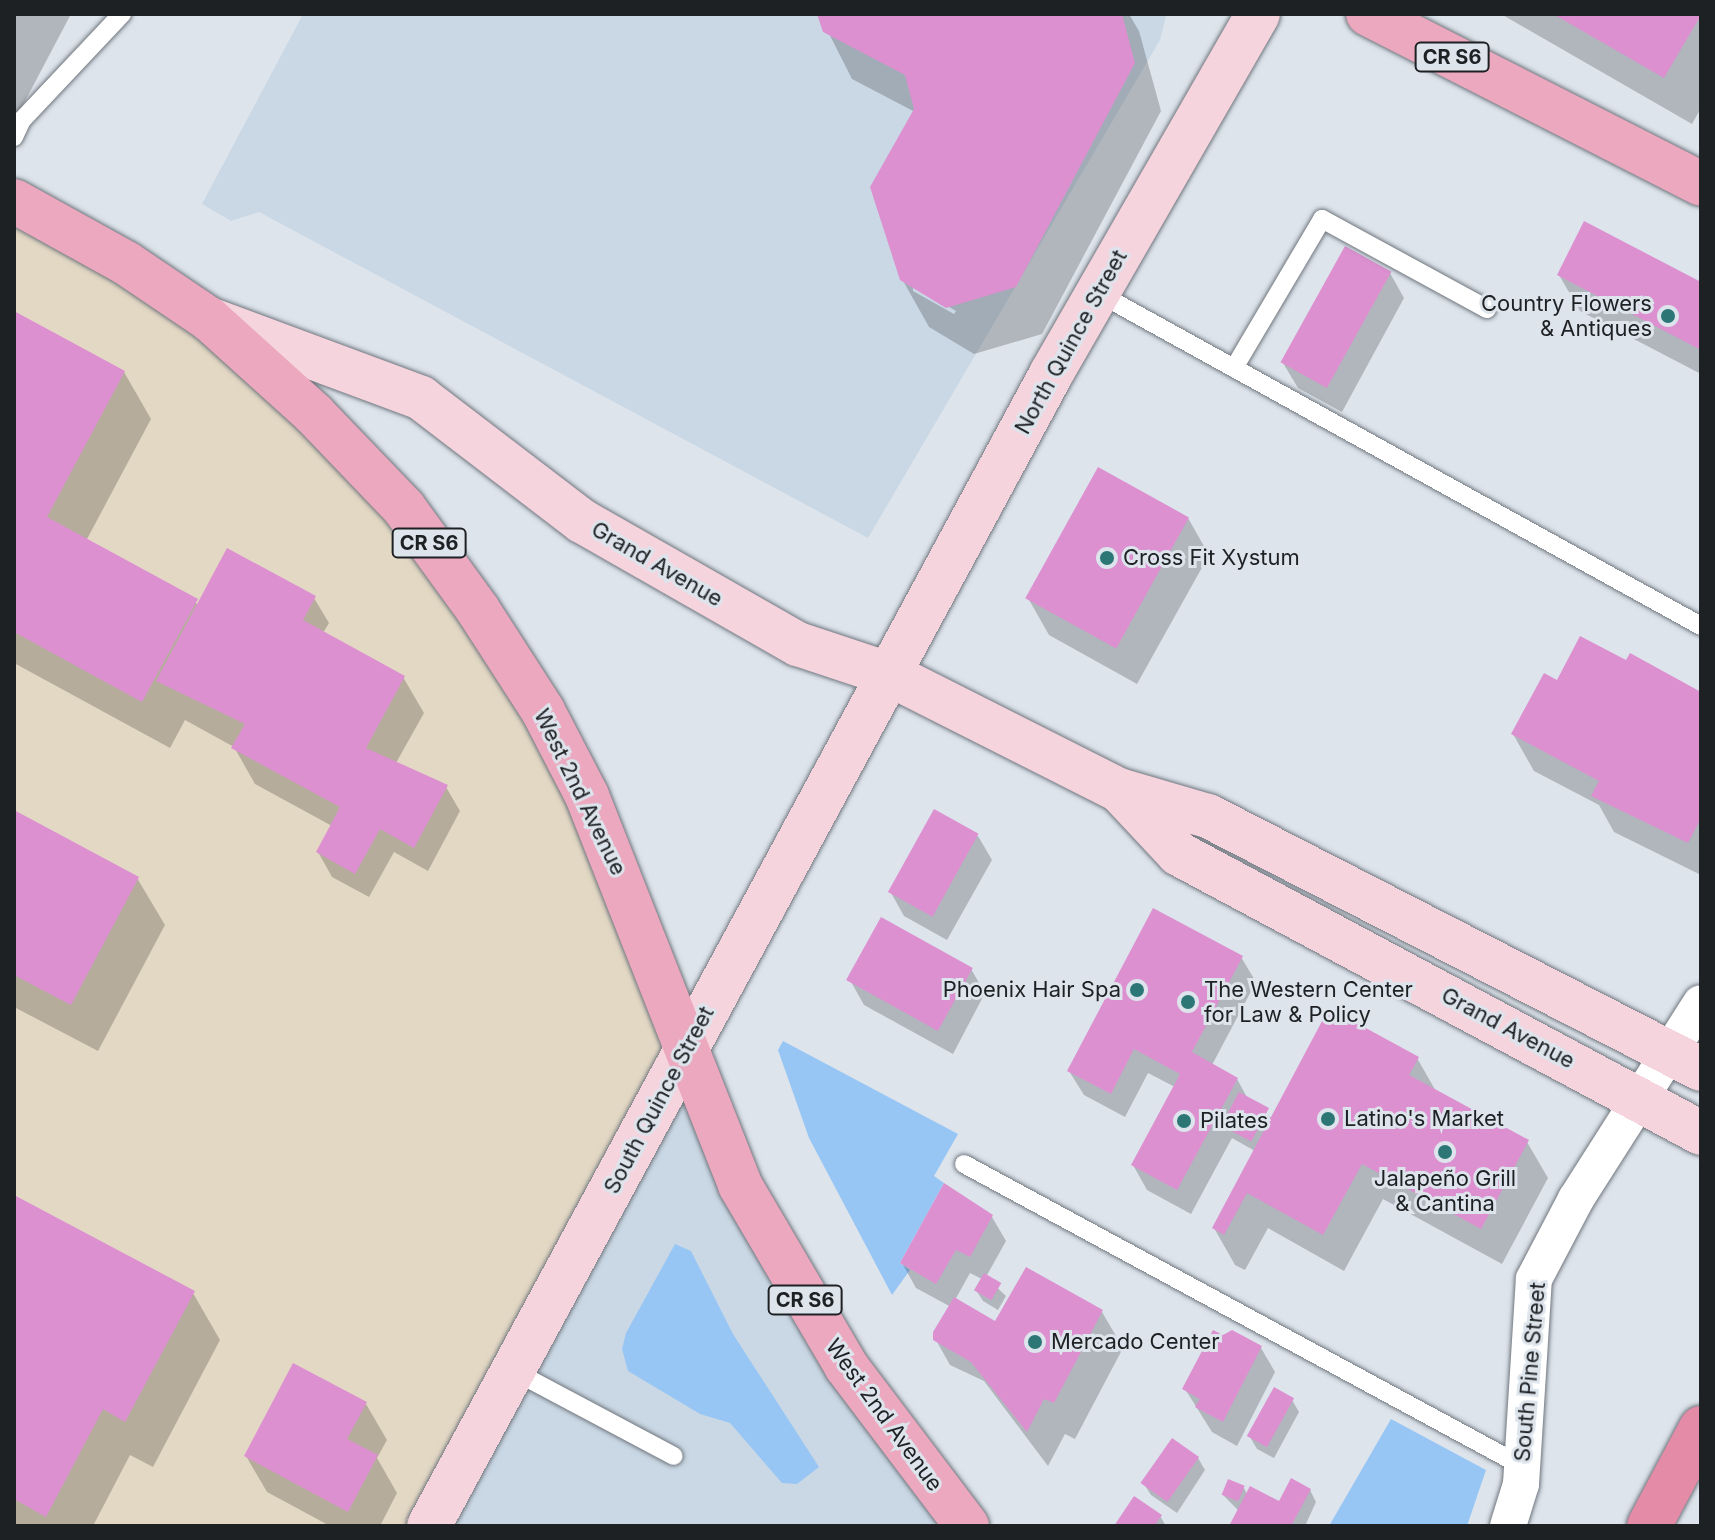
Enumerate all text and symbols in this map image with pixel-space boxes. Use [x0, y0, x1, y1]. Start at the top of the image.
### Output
road number: CR S6 [1414, 41, 1490, 73]
street label: North Quince Street [1009, 245, 1133, 439]
place label: Country Flowers & Antiques [1481, 290, 1652, 342]
marker: Country Flowers & Antiques [1659, 307, 1677, 325]
street label: Grand Avenue [587, 516, 727, 612]
road number: CR S6 [391, 527, 467, 559]
place label: Cross Fit Xystum [1123, 545, 1300, 571]
marker: Cross Fit Xystum [1098, 549, 1116, 567]
street label: West 2nd Avenue [528, 705, 632, 879]
place label: The Western Center for Law & Policy [1204, 976, 1413, 1028]
place label: Phoenix Hair Spa [943, 977, 1121, 1003]
marker: Phoenix Hair Spa [1128, 981, 1146, 999]
street label: Grand Avenue [1437, 982, 1579, 1074]
marker: The Western Center for Law & Policy [1179, 993, 1197, 1011]
street label: South Quince Street [598, 1002, 720, 1198]
place label: Latino's Market [1344, 1106, 1504, 1132]
place label: Pilates [1200, 1108, 1268, 1134]
marker: Latino's Market [1319, 1110, 1337, 1128]
marker: Pilates [1175, 1112, 1193, 1130]
marker: Jalapeño Grill & Cantina [1436, 1143, 1454, 1161]
place label: Jalapeño Grill & Cantina [1374, 1165, 1516, 1216]
street label: South Pine Street [1509, 1281, 1551, 1463]
road number: CR S6 [767, 1284, 843, 1316]
place label: Mercado Center [1051, 1329, 1220, 1355]
marker: Mercado Center [1026, 1333, 1044, 1351]
street label: West 2nd Avenue [820, 1334, 948, 1496]

